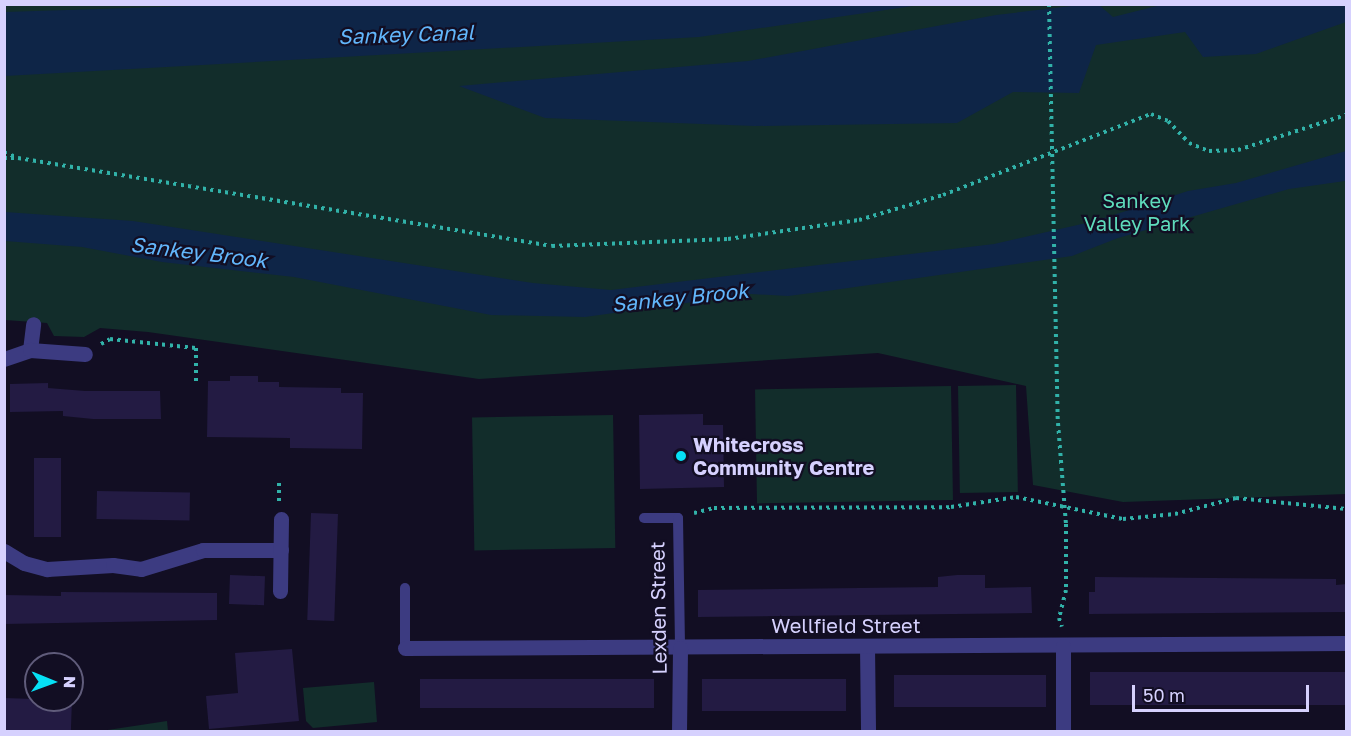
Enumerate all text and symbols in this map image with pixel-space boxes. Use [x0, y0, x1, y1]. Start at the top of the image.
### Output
water label: Sankey Canal [338, 19, 474, 49]
park label: Sankey Valley Park [1084, 188, 1190, 235]
water label: Sankey Brook [129, 231, 269, 273]
water label: Sankey Brook [610, 277, 750, 317]
place label: Whitecross Community Centre [693, 432, 874, 479]
marker: Whitecross Community Centre [674, 449, 688, 463]
street label: Lexden Street [645, 541, 671, 675]
street label: Wellfield Street [771, 613, 921, 637]
north arrow [24, 652, 84, 712]
scale bar [1135, 673, 1312, 711]
text: N [60, 676, 80, 689]
text: 50 m [1143, 684, 1185, 706]

